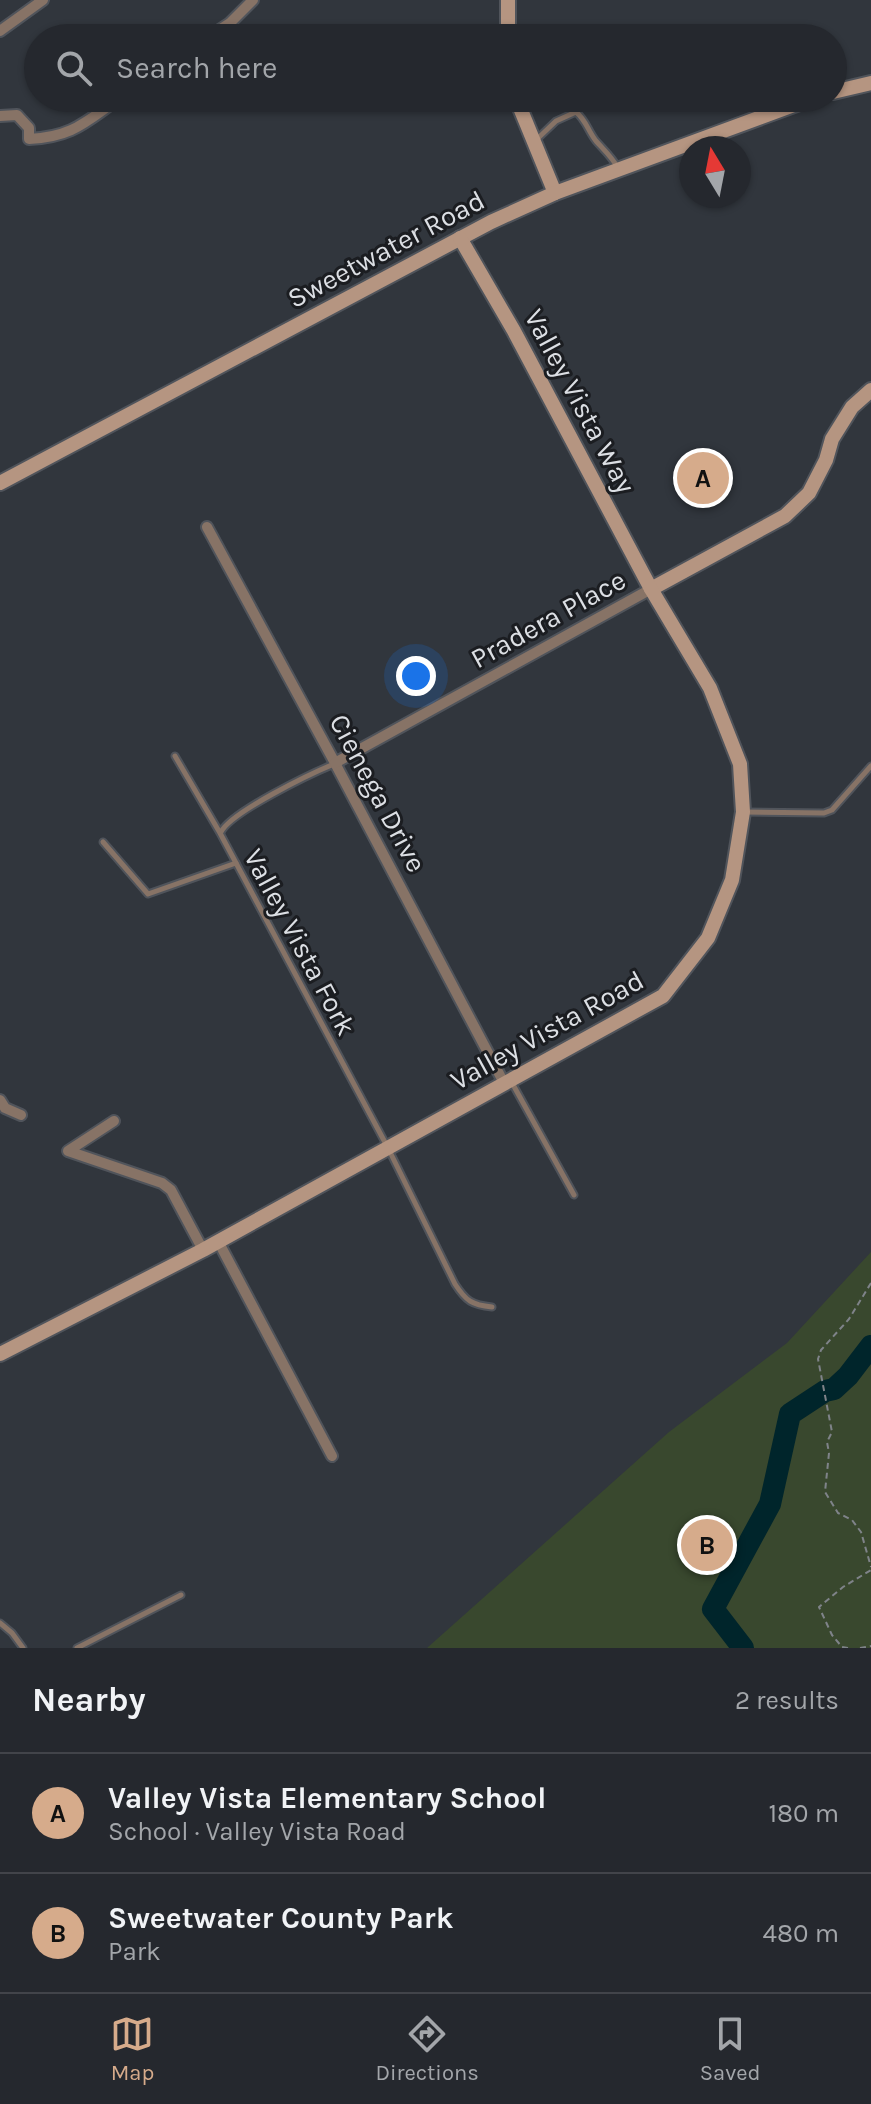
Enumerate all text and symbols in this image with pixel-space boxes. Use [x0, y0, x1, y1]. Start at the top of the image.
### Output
search box [24, 24, 847, 112]
icon: search [52, 46, 96, 90]
text: Search here [116, 50, 277, 86]
north arrow [679, 136, 751, 208]
street label: Sweetwater Road [282, 183, 490, 315]
street label: Valley Vista Way [518, 303, 642, 499]
pin: A [677, 448, 729, 508]
street label: Pradera Place [465, 563, 631, 675]
your location [396, 656, 436, 696]
street label: Cienega Drive [322, 708, 434, 878]
street label: Valley Vista Fork [237, 843, 363, 1041]
street label: Valley Vista Road [445, 963, 649, 1097]
pin: B [681, 1515, 733, 1575]
text: Nearby [32, 1680, 146, 1720]
text: 2 results [735, 1685, 839, 1716]
text: Valley Vista Elementary School [108, 1780, 546, 1816]
text: A [50, 1798, 66, 1829]
text: 180 m [769, 1798, 839, 1829]
text: School · Valley Vista Road [108, 1816, 406, 1847]
text: Sweetwater County Park [108, 1900, 453, 1936]
text: B [50, 1918, 66, 1949]
text: 480 m [763, 1918, 839, 1949]
text: Park [108, 1936, 161, 1967]
tab: Map [110, 2012, 154, 2086]
tab: Directions [375, 2012, 479, 2086]
tab: Saved [700, 2012, 761, 2086]

